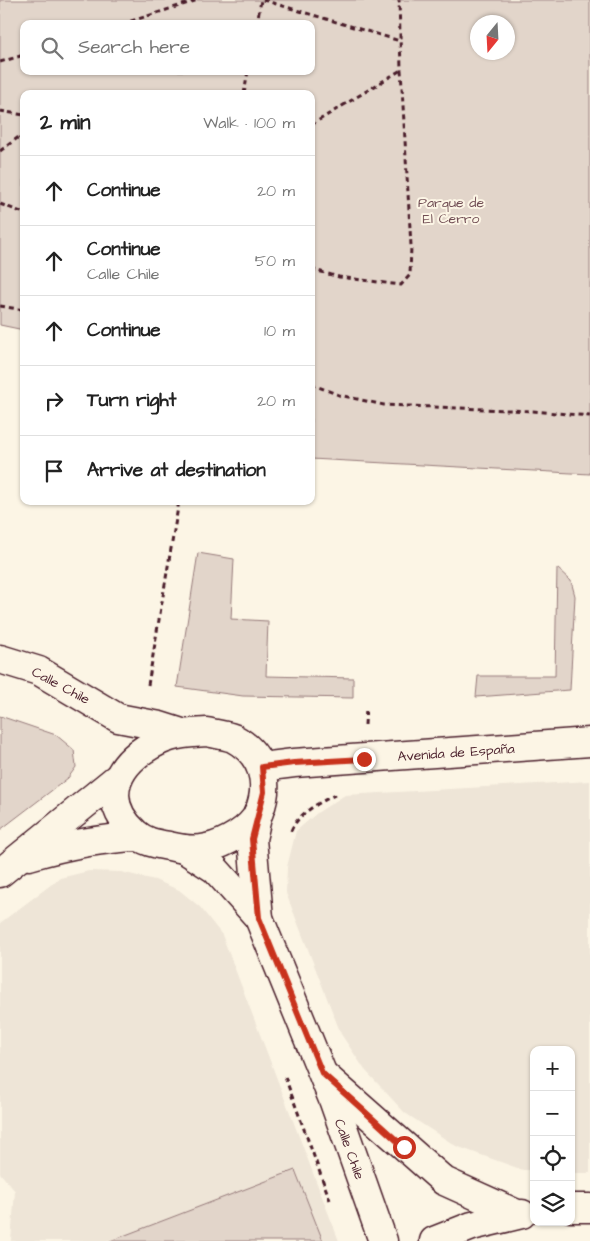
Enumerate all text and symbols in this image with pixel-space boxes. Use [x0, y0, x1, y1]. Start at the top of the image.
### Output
north arrow [470, 15, 515, 60]
search box [20, 20, 315, 75]
icon: search [38, 34, 66, 62]
text: Search here [78, 34, 190, 61]
text: 2 min [40, 108, 90, 137]
text: Walk · 100 m [203, 112, 295, 134]
icon: ahead [40, 177, 68, 205]
text: Continue [87, 177, 161, 204]
text: 20 m [257, 180, 295, 202]
park label: Parque de El Cerro [418, 193, 484, 229]
text: Continue [87, 236, 161, 263]
icon: ahead [40, 247, 68, 275]
text: 50 m [255, 250, 295, 272]
text: Calle Chile [87, 263, 159, 285]
icon: ahead [40, 317, 68, 345]
text: Continue [87, 317, 161, 344]
text: 10 m [264, 320, 295, 342]
icon: right [40, 387, 68, 415]
text: Turn right [87, 387, 176, 414]
text: 20 m [257, 390, 295, 412]
icon: arrive [40, 457, 68, 485]
text: Arrive at destination [87, 457, 266, 484]
street label: Calle Chile [28, 662, 94, 710]
street label: Avenida de España [397, 739, 515, 767]
route end [353, 748, 376, 771]
map controls [530, 1046, 575, 1226]
button: + [530, 1046, 575, 1091]
button: − [530, 1091, 575, 1136]
street label: Calle Chile [329, 1116, 369, 1183]
route start [393, 1136, 416, 1159]
button: locate [530, 1136, 575, 1181]
button: layers [530, 1181, 575, 1226]

